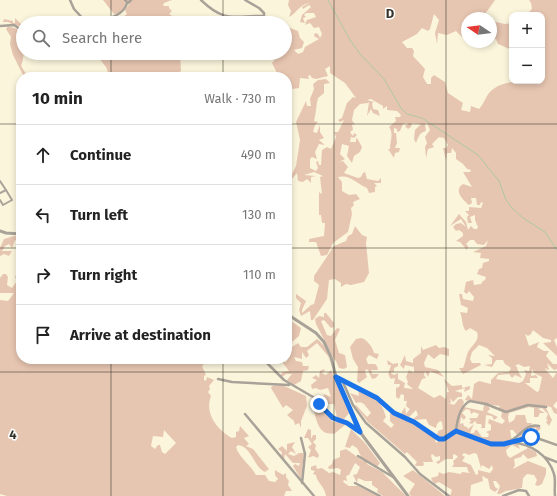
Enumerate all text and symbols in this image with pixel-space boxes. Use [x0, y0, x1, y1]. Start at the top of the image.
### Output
text: D [386, 6, 395, 21]
north arrow [461, 12, 497, 48]
map controls [509, 12, 545, 84]
button: + [509, 12, 545, 48]
search box [16, 16, 292, 60]
icon: search [30, 27, 52, 49]
text: Search here [62, 29, 142, 47]
button: − [509, 48, 545, 84]
text: 10 min [32, 88, 83, 109]
text: Walk · 730 m [204, 91, 276, 106]
icon: ahead [32, 144, 54, 166]
text: Continue [70, 146, 131, 164]
text: 490 m [241, 147, 276, 162]
icon: left [32, 204, 54, 226]
text: Turn left [70, 206, 128, 224]
text: 130 m [242, 207, 276, 222]
icon: right [32, 264, 54, 286]
text: Turn right [70, 266, 137, 284]
text: 110 m [243, 267, 276, 282]
icon: arrive [32, 324, 54, 346]
text: Arrive at destination [70, 326, 211, 344]
route end [310, 395, 328, 413]
text: 4 [9, 427, 17, 442]
route start [522, 428, 540, 446]

